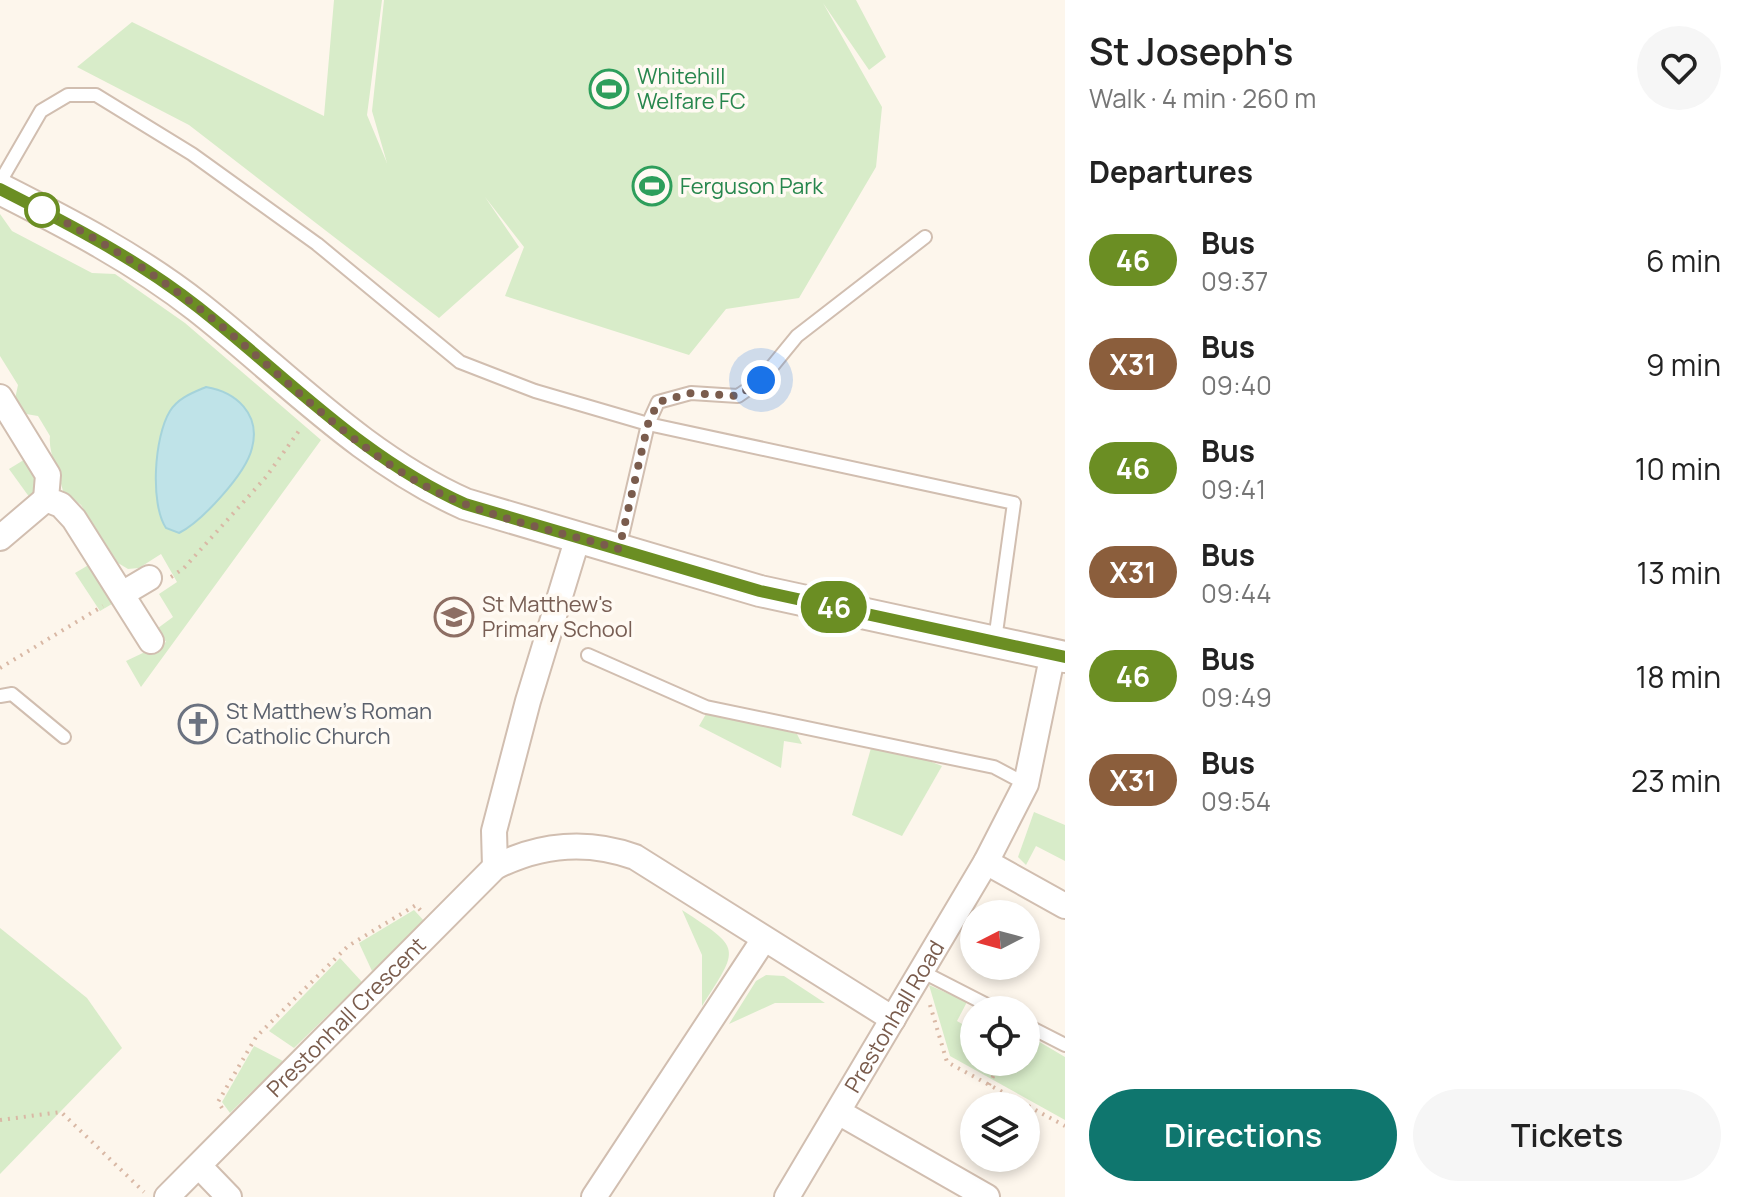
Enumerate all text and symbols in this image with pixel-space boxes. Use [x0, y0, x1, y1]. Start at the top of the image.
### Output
text: St Joseph's [1089, 24, 1293, 76]
button: heart [1637, 26, 1721, 110]
place label: Whitehill Welfare FC [637, 61, 746, 116]
sports icon: Whitehill Welfare FC [588, 68, 630, 110]
text: Walk · 4 min · 260 m [1089, 80, 1316, 116]
text: Departures [1089, 151, 1253, 192]
sports icon: Ferguson Park [631, 165, 673, 207]
place label: Ferguson Park [680, 171, 824, 201]
unlabelled marker [25, 193, 59, 227]
text: Bus [1201, 222, 1255, 263]
text: 6 min [1646, 240, 1721, 281]
text: 46 [1116, 241, 1150, 279]
text: 09:37 [1201, 263, 1268, 299]
text: Bus [1201, 326, 1255, 367]
text: 9 min [1646, 344, 1721, 385]
text: X31 [1110, 345, 1156, 383]
your location [741, 360, 781, 400]
text: 09:40 [1201, 367, 1272, 403]
text: Bus [1201, 430, 1255, 471]
text: 10 min [1635, 448, 1721, 489]
text: 46 [1116, 449, 1150, 487]
text: 09:41 [1201, 471, 1266, 507]
text: Bus [1201, 534, 1255, 575]
text: 13 min [1636, 552, 1721, 593]
text: X31 [1110, 553, 1156, 591]
text: 09:44 [1201, 575, 1272, 611]
line badge: 46 [798, 581, 870, 633]
text: 46 [817, 588, 851, 626]
place label: St Matthew's Primary School [482, 589, 633, 644]
school or university icon: St Matthew's Primary School [433, 596, 475, 638]
text: Bus [1201, 638, 1255, 679]
text: 18 min [1636, 656, 1721, 697]
text: 46 [1116, 657, 1150, 695]
text: 09:49 [1201, 679, 1272, 715]
place label: St Matthew's Roman Catholic Church [226, 696, 432, 751]
church icon: St Matthew's Roman Catholic Church [177, 703, 219, 745]
text: Bus [1201, 742, 1255, 783]
text: 23 min [1631, 760, 1721, 801]
text: X31 [1110, 761, 1156, 799]
text: 09:54 [1201, 783, 1271, 819]
north arrow [960, 900, 1040, 980]
map controls [960, 900, 1040, 1172]
street label: Prestonhall Crescent [260, 930, 432, 1103]
street label: Prestonhall Road [837, 935, 951, 1098]
button: locate [960, 996, 1040, 1076]
button: Directions [1089, 1089, 1397, 1181]
button: Tickets [1413, 1089, 1721, 1181]
button: layers [960, 1092, 1040, 1172]

